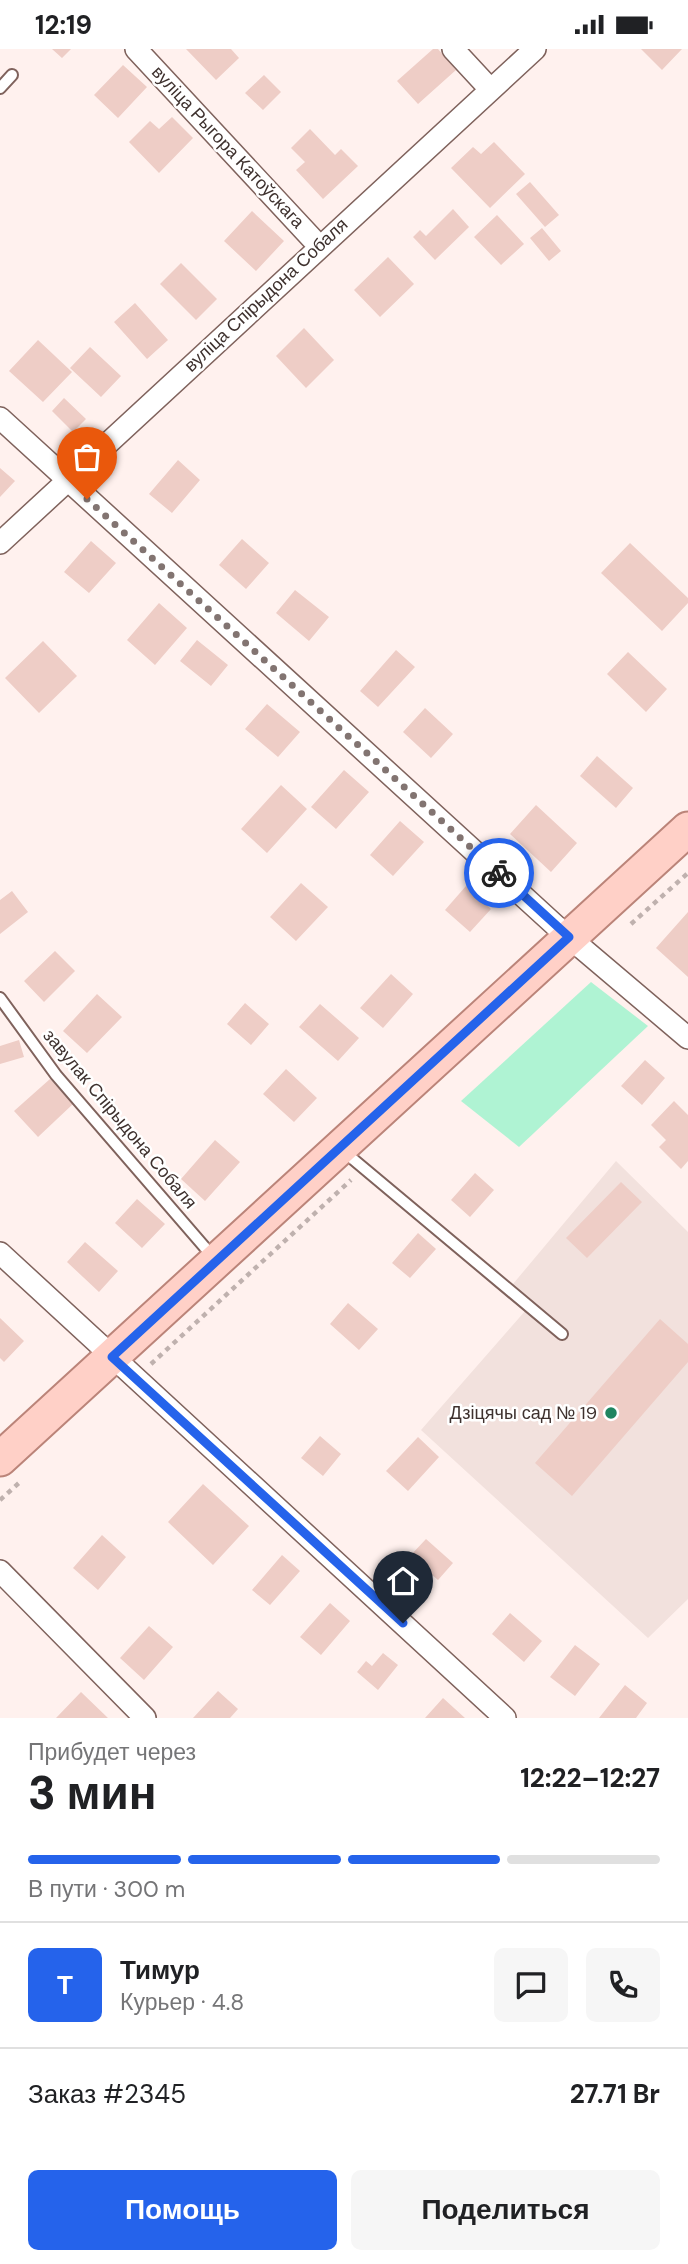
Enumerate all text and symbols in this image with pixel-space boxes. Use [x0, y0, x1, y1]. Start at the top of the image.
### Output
text: 12:19 [35, 8, 92, 42]
street label: вуліца Рыгора Катоўскага [146, 61, 310, 234]
street label: вуліца Спірыдона Собаля [179, 213, 353, 377]
pin [57, 427, 117, 499]
icon: bag [68, 438, 106, 476]
courier [464, 838, 534, 908]
icon: bike [480, 854, 518, 892]
street label: завулак Спірыдона Собаля [38, 1024, 202, 1214]
place label: Дзіцячы сад № 19 [449, 1401, 597, 1425]
marker: Дзіцячы сад № 19 [603, 1405, 619, 1421]
pin [373, 1551, 433, 1623]
icon: home [384, 1562, 422, 1600]
text: Прибудет через [28, 1737, 196, 1767]
text: 12:22–12:27 [520, 1761, 660, 1795]
text: 3 мин [28, 1763, 157, 1823]
text: В пути · 300 m [28, 1874, 185, 1904]
button: chat [494, 1948, 568, 2022]
button: phone [586, 1948, 660, 2022]
text: Тимур [120, 1953, 200, 1987]
text: Т [57, 1968, 73, 2002]
text: Курьер · 4.8 [120, 1987, 244, 2017]
text: Заказ #2345 [28, 2077, 186, 2111]
text: 27.71 Br [570, 2077, 660, 2111]
button: Помощь [28, 2170, 337, 2250]
button: Поделиться [351, 2170, 660, 2250]

